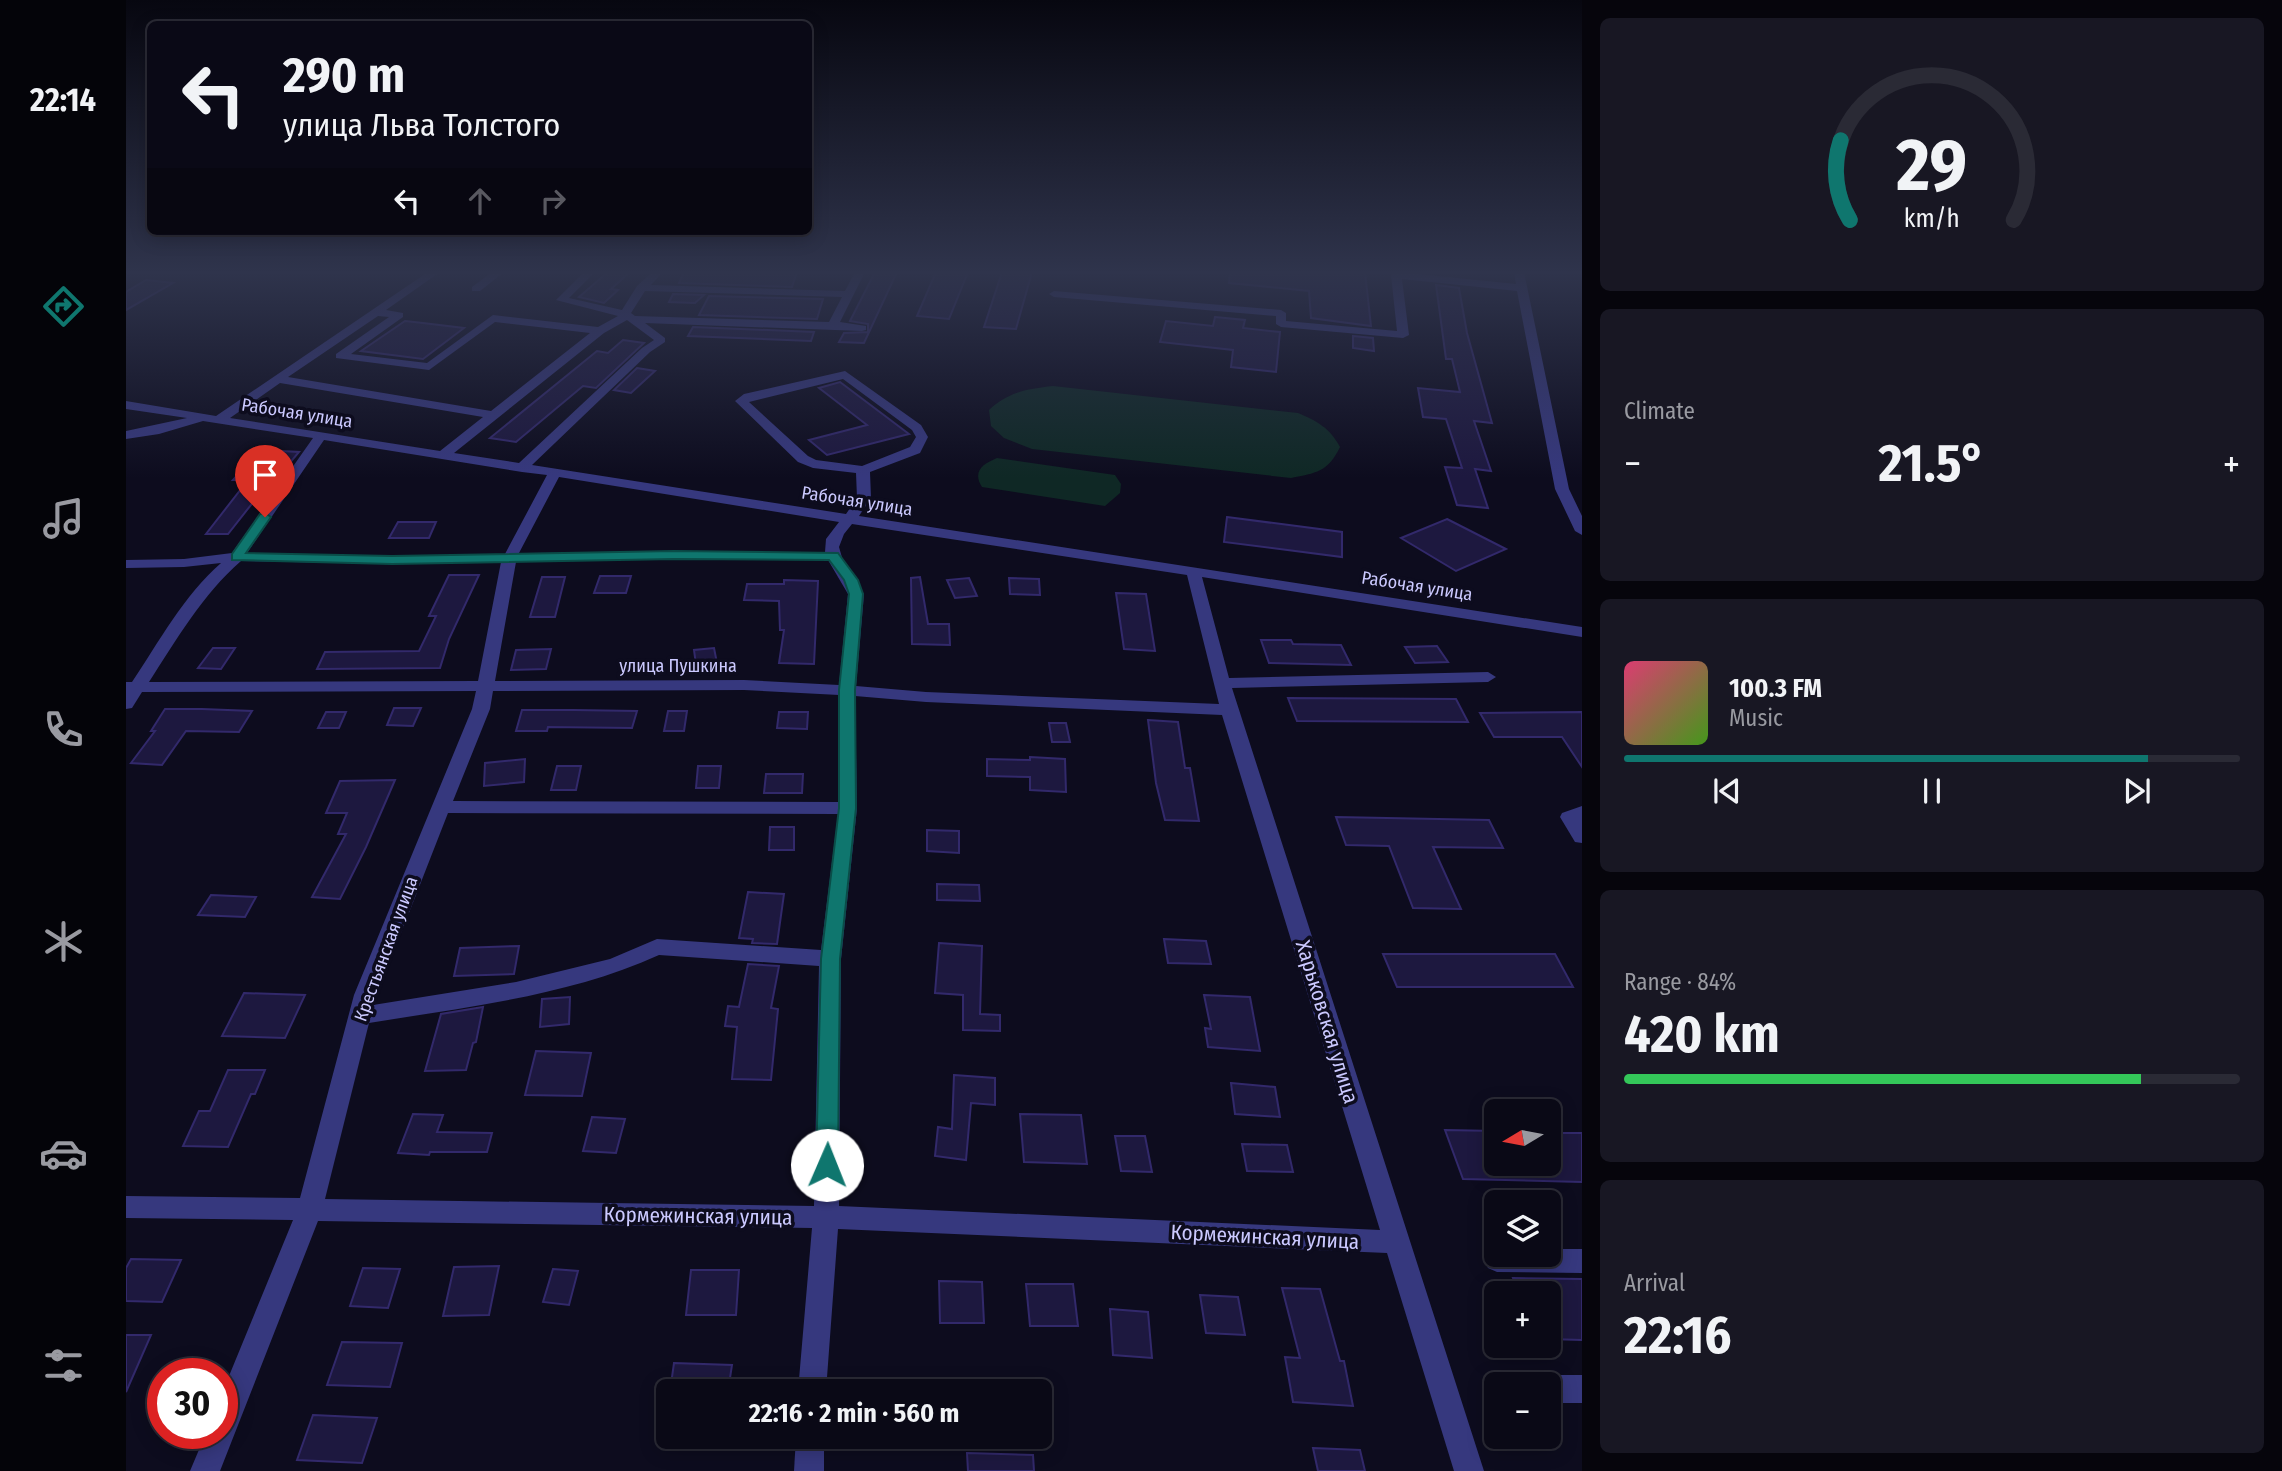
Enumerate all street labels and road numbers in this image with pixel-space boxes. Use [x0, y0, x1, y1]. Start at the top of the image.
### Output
street label: Рабочая улица [240, 393, 354, 433]
street label: Рабочая улица [800, 481, 914, 521]
street label: Рабочая улица [1360, 566, 1474, 606]
street label: улица Пушкина [619, 655, 737, 677]
street label: Крестьянская улица [350, 873, 423, 1025]
street label: Харьковская улица [1290, 937, 1364, 1107]
street label: Кормежинская улица [603, 1201, 793, 1231]
street label: Кормежинская улица [1170, 1219, 1360, 1255]

